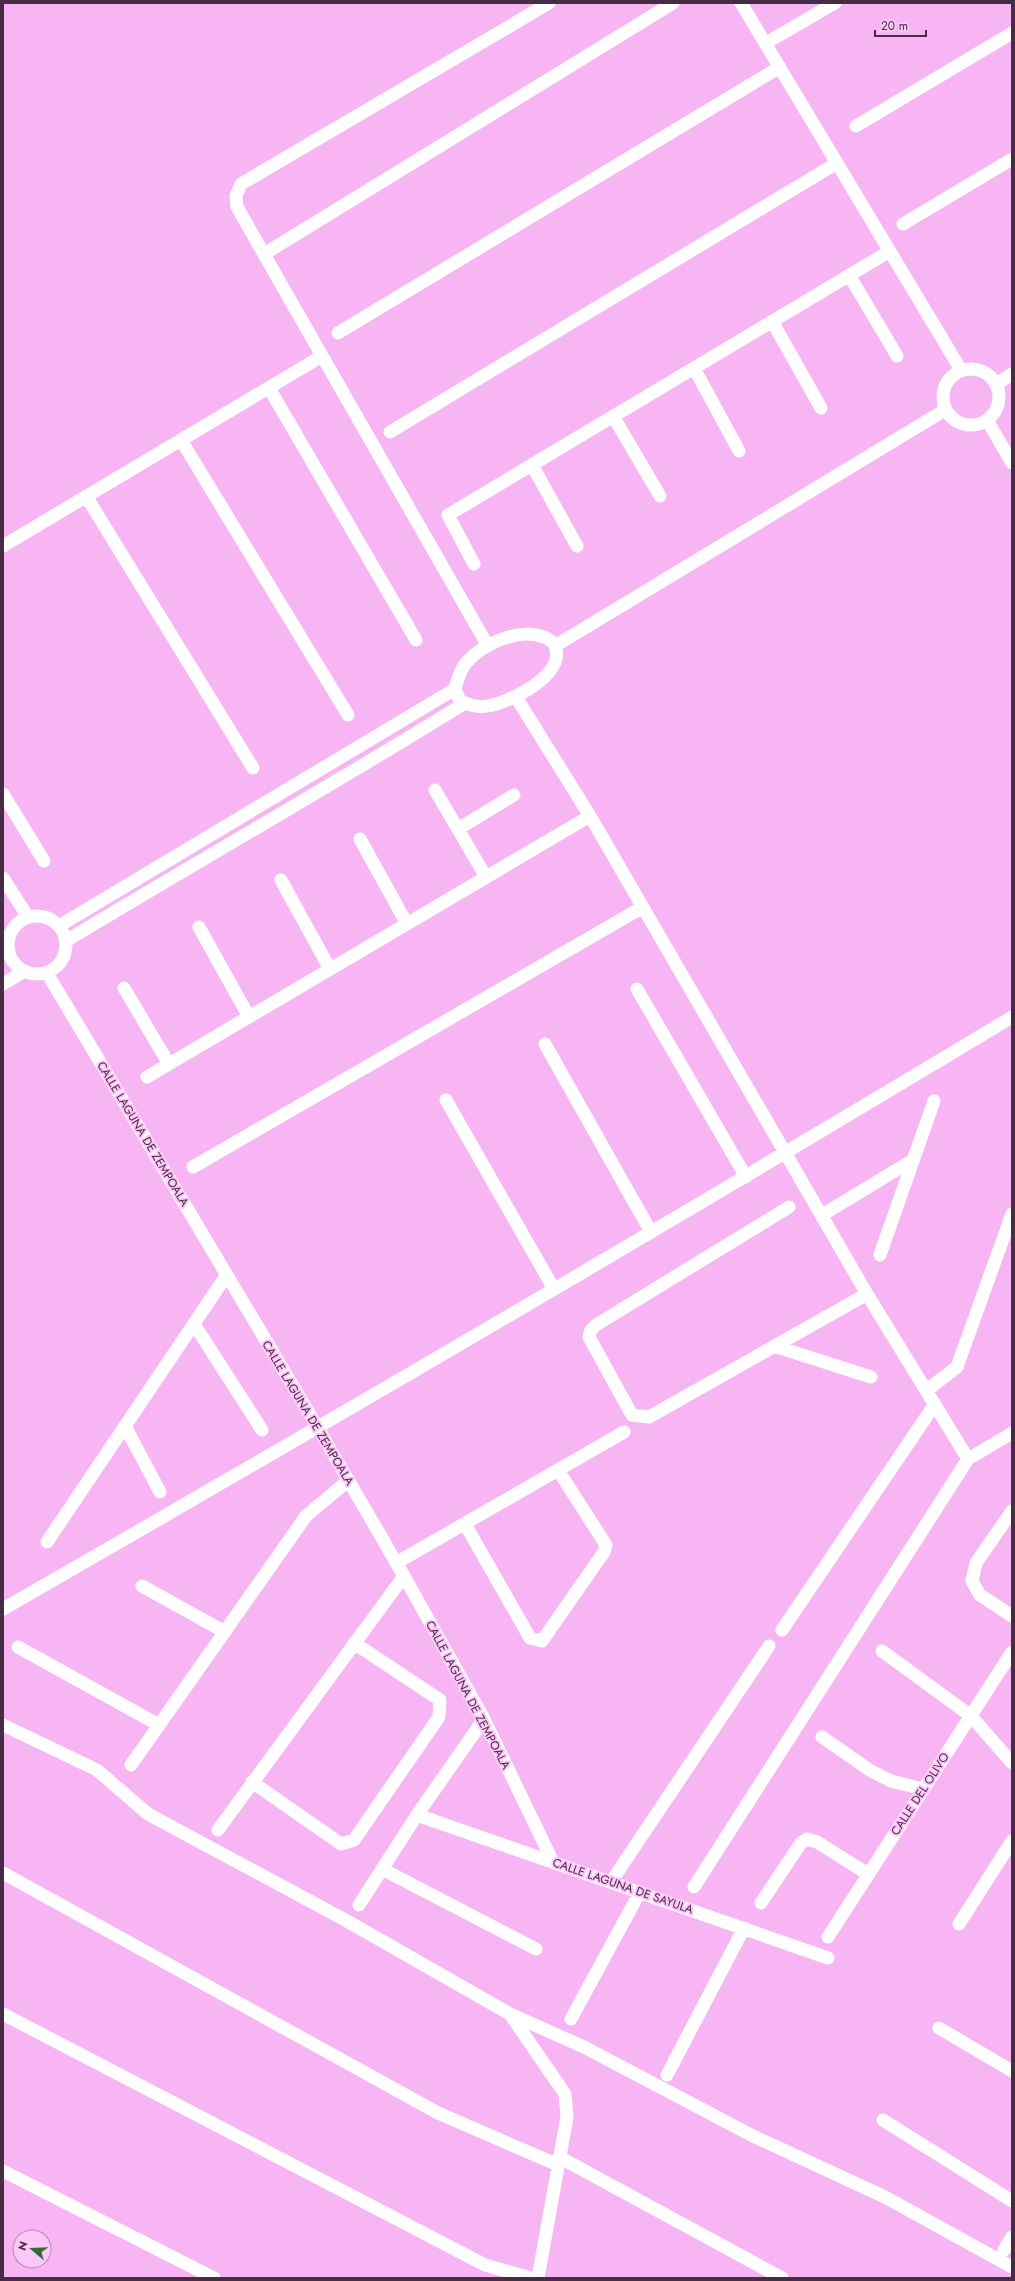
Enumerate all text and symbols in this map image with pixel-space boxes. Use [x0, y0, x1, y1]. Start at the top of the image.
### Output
scale bar [875, 12, 926, 38]
text: 20 m [881, 17, 908, 35]
street label: CALLE LAGUNA DE ZEMPOALA [92, 1058, 194, 1210]
street label: CALLE LAGUNA DE ZEMPOALA [257, 1337, 359, 1489]
street label: CALLE LAGUNA DE ZEMPOALA [421, 1617, 515, 1773]
street label: CALLE DEL OLIVO [886, 1749, 954, 1839]
street label: CALLE LAGUNA DE SAYULA [550, 1853, 696, 1919]
north arrow [12, 2229, 52, 2269]
text: N [14, 2239, 32, 2252]

